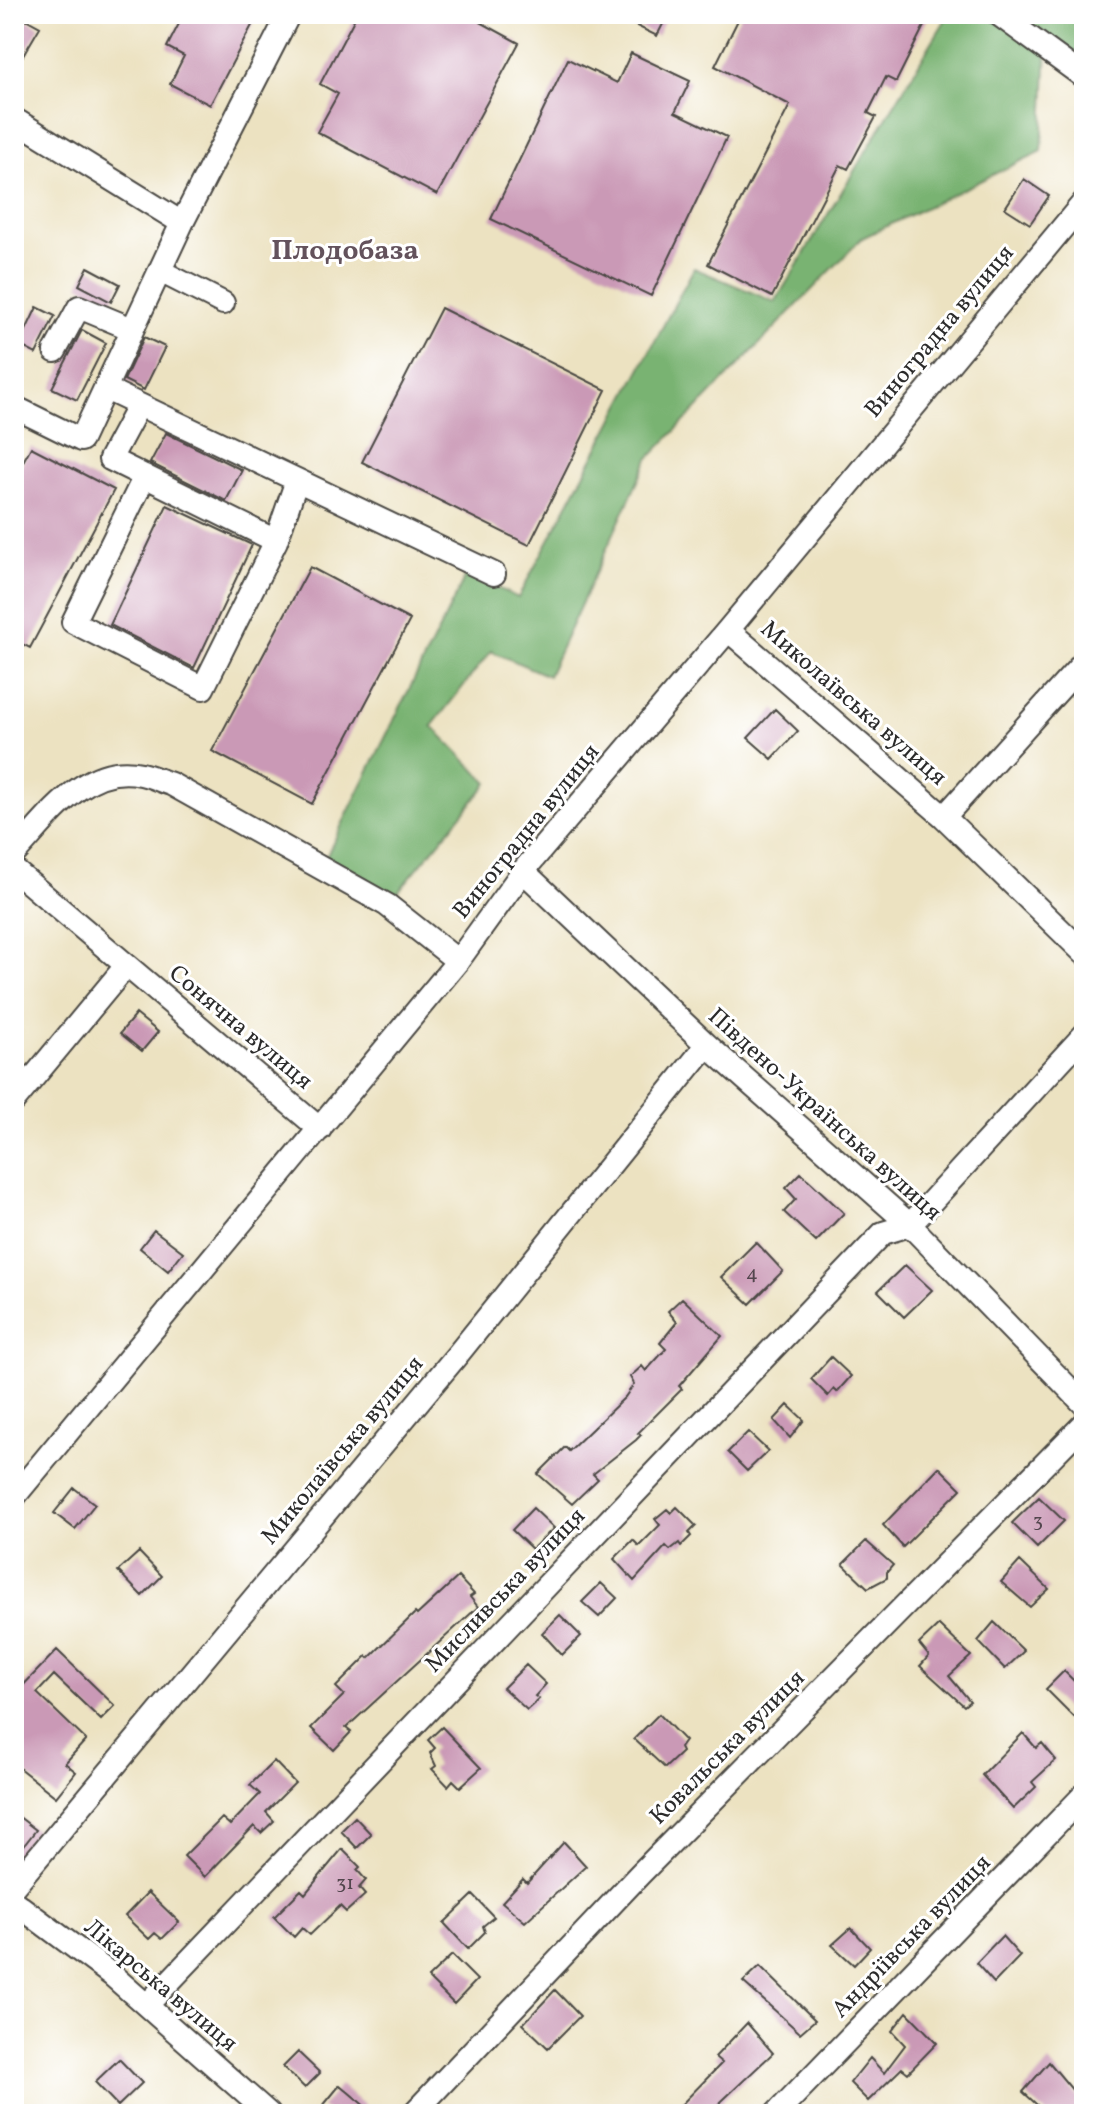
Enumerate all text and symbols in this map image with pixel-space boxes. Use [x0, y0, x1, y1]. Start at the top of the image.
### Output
district label: Плодобаза [271, 232, 419, 271]
street label: Виноградна вулиця [857, 238, 1023, 426]
street label: Миколаївська вулиця [752, 613, 954, 795]
street label: Виноградна вулиця [446, 737, 608, 927]
street label: Сонячна вулиця [161, 958, 319, 1098]
street label: Південо-Українська вулиця [700, 1001, 948, 1229]
house number: 4 [746, 1260, 758, 1288]
street label: Миколаївська вулиця [254, 1349, 432, 1553]
street label: Мисливська вулиця [418, 1501, 594, 1681]
house number: 3 [1033, 1508, 1043, 1536]
street label: Ковальська вулиця [643, 1663, 813, 1833]
street label: Андріївська вулиця [825, 1848, 999, 2026]
house number: 31 [336, 1870, 354, 1898]
street label: Лікарська вулиця [76, 1911, 244, 2061]

